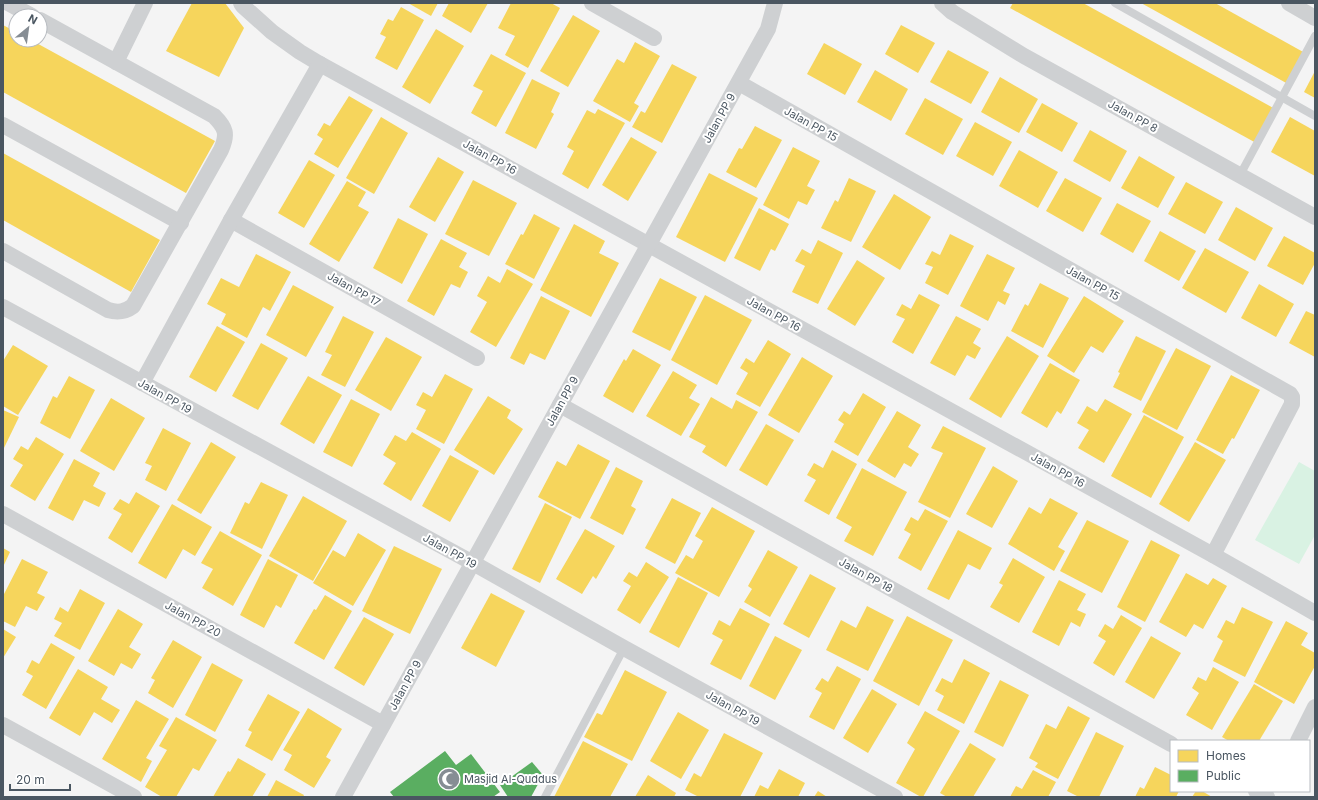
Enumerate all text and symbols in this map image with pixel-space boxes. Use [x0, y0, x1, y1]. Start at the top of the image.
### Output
north arrow [8, 8, 48, 48]
text: N [26, 11, 40, 27]
street label: Jalan PP 9 [700, 90, 739, 145]
street label: Jalan PP 8 [1106, 97, 1161, 136]
street label: Jalan PP 15 [782, 104, 841, 145]
street label: Jalan PP 16 [461, 136, 519, 178]
street label: Jalan PP 15 [1064, 263, 1123, 304]
street label: Jalan PP 17 [325, 269, 383, 309]
street label: Jalan PP 16 [745, 293, 803, 335]
street label: Jalan PP 9 [543, 373, 582, 428]
street label: Jalan PP 19 [136, 375, 194, 417]
street label: Jalan PP 16 [1029, 449, 1087, 491]
street label: Jalan PP 19 [421, 530, 479, 572]
street label: Jalan PP 18 [837, 554, 895, 596]
street label: Jalan PP 20 [163, 598, 223, 640]
street label: Jalan PP 9 [386, 657, 425, 712]
street label: Jalan PP 19 [704, 687, 762, 729]
legend [1170, 740, 1310, 792]
text: Homes [1206, 748, 1246, 763]
scale bar [10, 766, 70, 792]
mosque icon: Masjid Al-Quddus [436, 766, 462, 792]
text: Public [1206, 768, 1241, 783]
text: 20 m [16, 772, 45, 787]
place label: Masjid Al-Quddus [464, 772, 557, 786]

